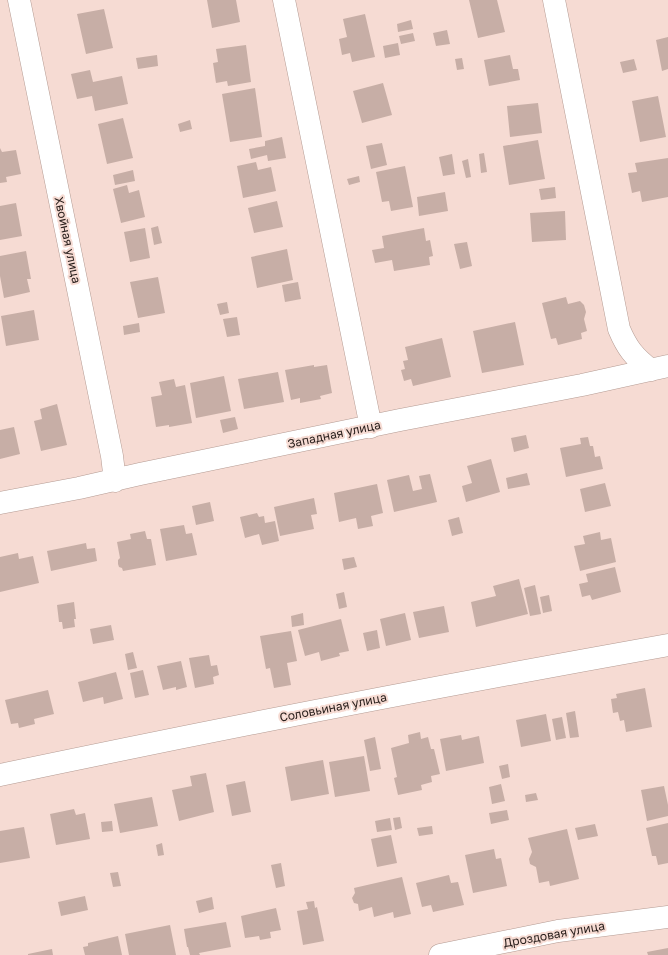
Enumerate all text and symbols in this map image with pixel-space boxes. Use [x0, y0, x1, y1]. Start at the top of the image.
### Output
street label: Хвойная улица [51, 195, 85, 285]
street label: Западная улица [286, 417, 382, 451]
street label: Соловьиная улица [278, 689, 388, 725]
street label: Дроздовая улица [502, 918, 606, 950]

